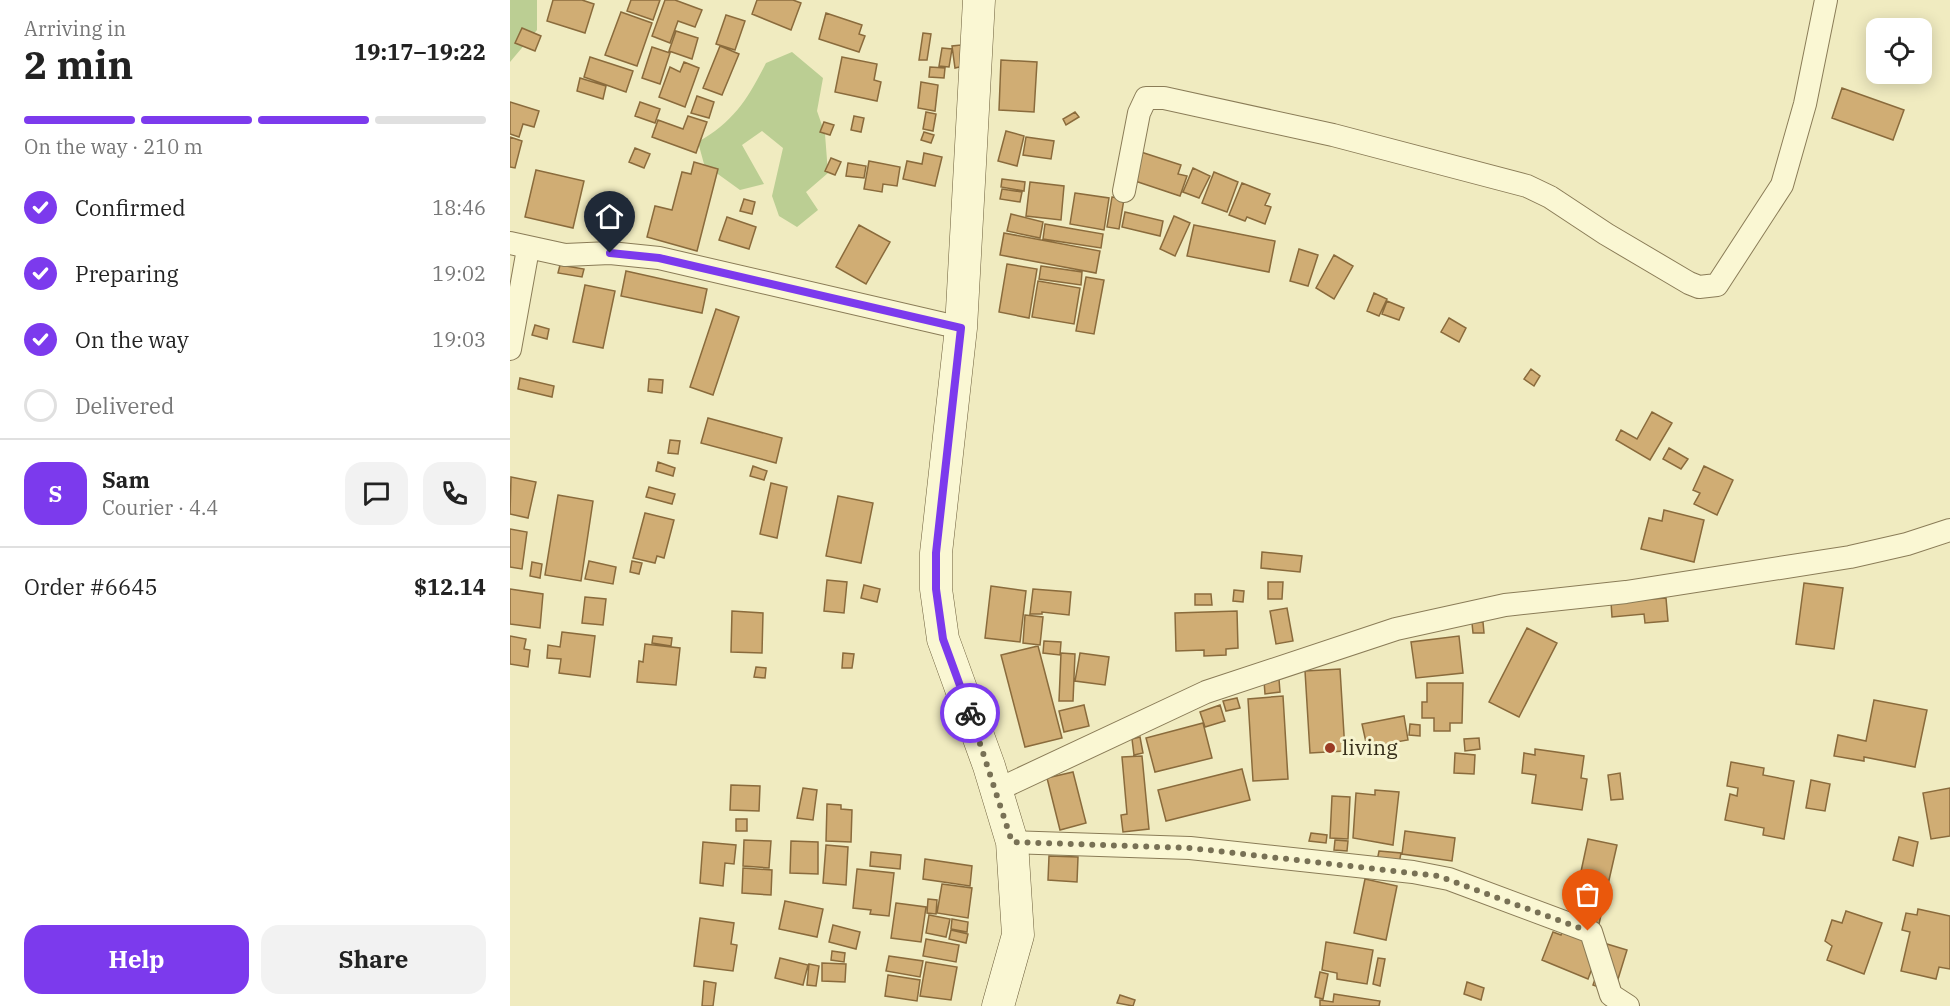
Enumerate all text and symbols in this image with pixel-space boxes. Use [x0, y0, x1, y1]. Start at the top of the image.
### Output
text: Arriving in [24, 15, 126, 42]
map controls [1866, 18, 1932, 84]
button: locate [1866, 18, 1932, 84]
text: 19:17–19:22 [354, 37, 486, 66]
text: 2 min [24, 39, 133, 90]
text: On the way · 210 m [24, 133, 203, 160]
icon: check [24, 191, 57, 224]
pin [584, 191, 635, 253]
text: Confirmed [75, 193, 186, 222]
text: 18:46 [432, 194, 486, 221]
icon: home [593, 200, 626, 233]
icon: check [24, 257, 57, 290]
text: Preparing [75, 259, 179, 288]
text: 19:02 [432, 260, 486, 287]
icon: check [24, 323, 57, 356]
text: On the way [75, 325, 189, 354]
text: 19:03 [432, 326, 486, 353]
text: Delivered [75, 391, 174, 420]
button: chat [345, 462, 408, 525]
button: phone [423, 462, 486, 525]
text: Sam [102, 465, 150, 494]
text: S [49, 479, 62, 508]
text: Courier · 4.4 [102, 494, 218, 521]
text: Order #6645 [24, 572, 158, 601]
text: $12.14 [414, 572, 486, 601]
courier [940, 683, 1000, 743]
icon: bike [954, 697, 987, 730]
place label: living [1342, 733, 1398, 761]
marker: living [1323, 741, 1337, 755]
pin [1562, 869, 1613, 931]
icon: bag [1571, 878, 1604, 911]
button: Help [24, 925, 249, 994]
button: Share [261, 925, 486, 994]

